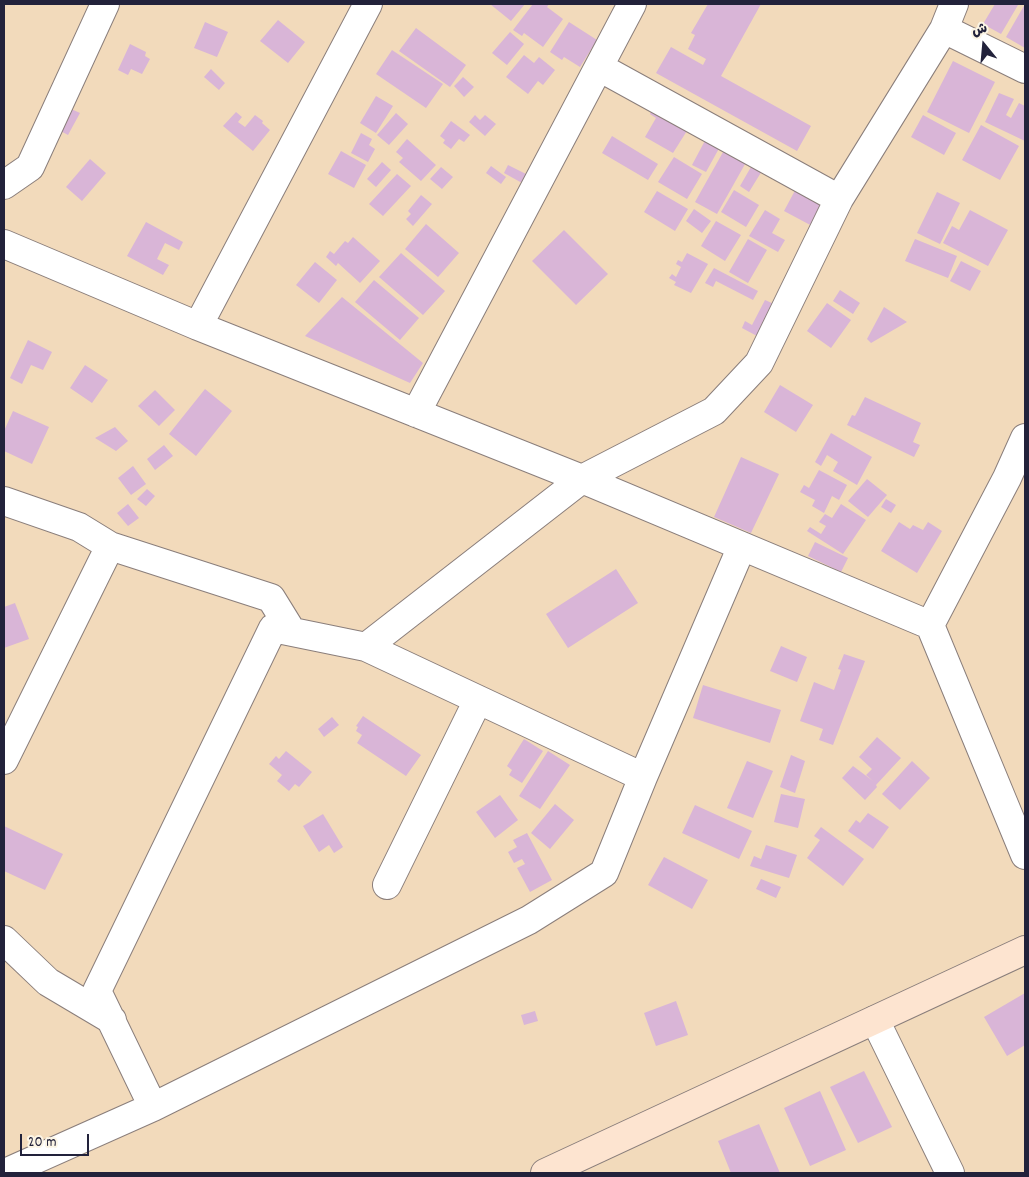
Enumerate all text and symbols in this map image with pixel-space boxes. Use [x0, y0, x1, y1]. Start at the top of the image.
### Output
text: ش [969, 19, 990, 42]
north arrow [959, 20, 1009, 70]
scale bar [22, 1124, 91, 1156]
text: 20 m [28, 1132, 56, 1154]

